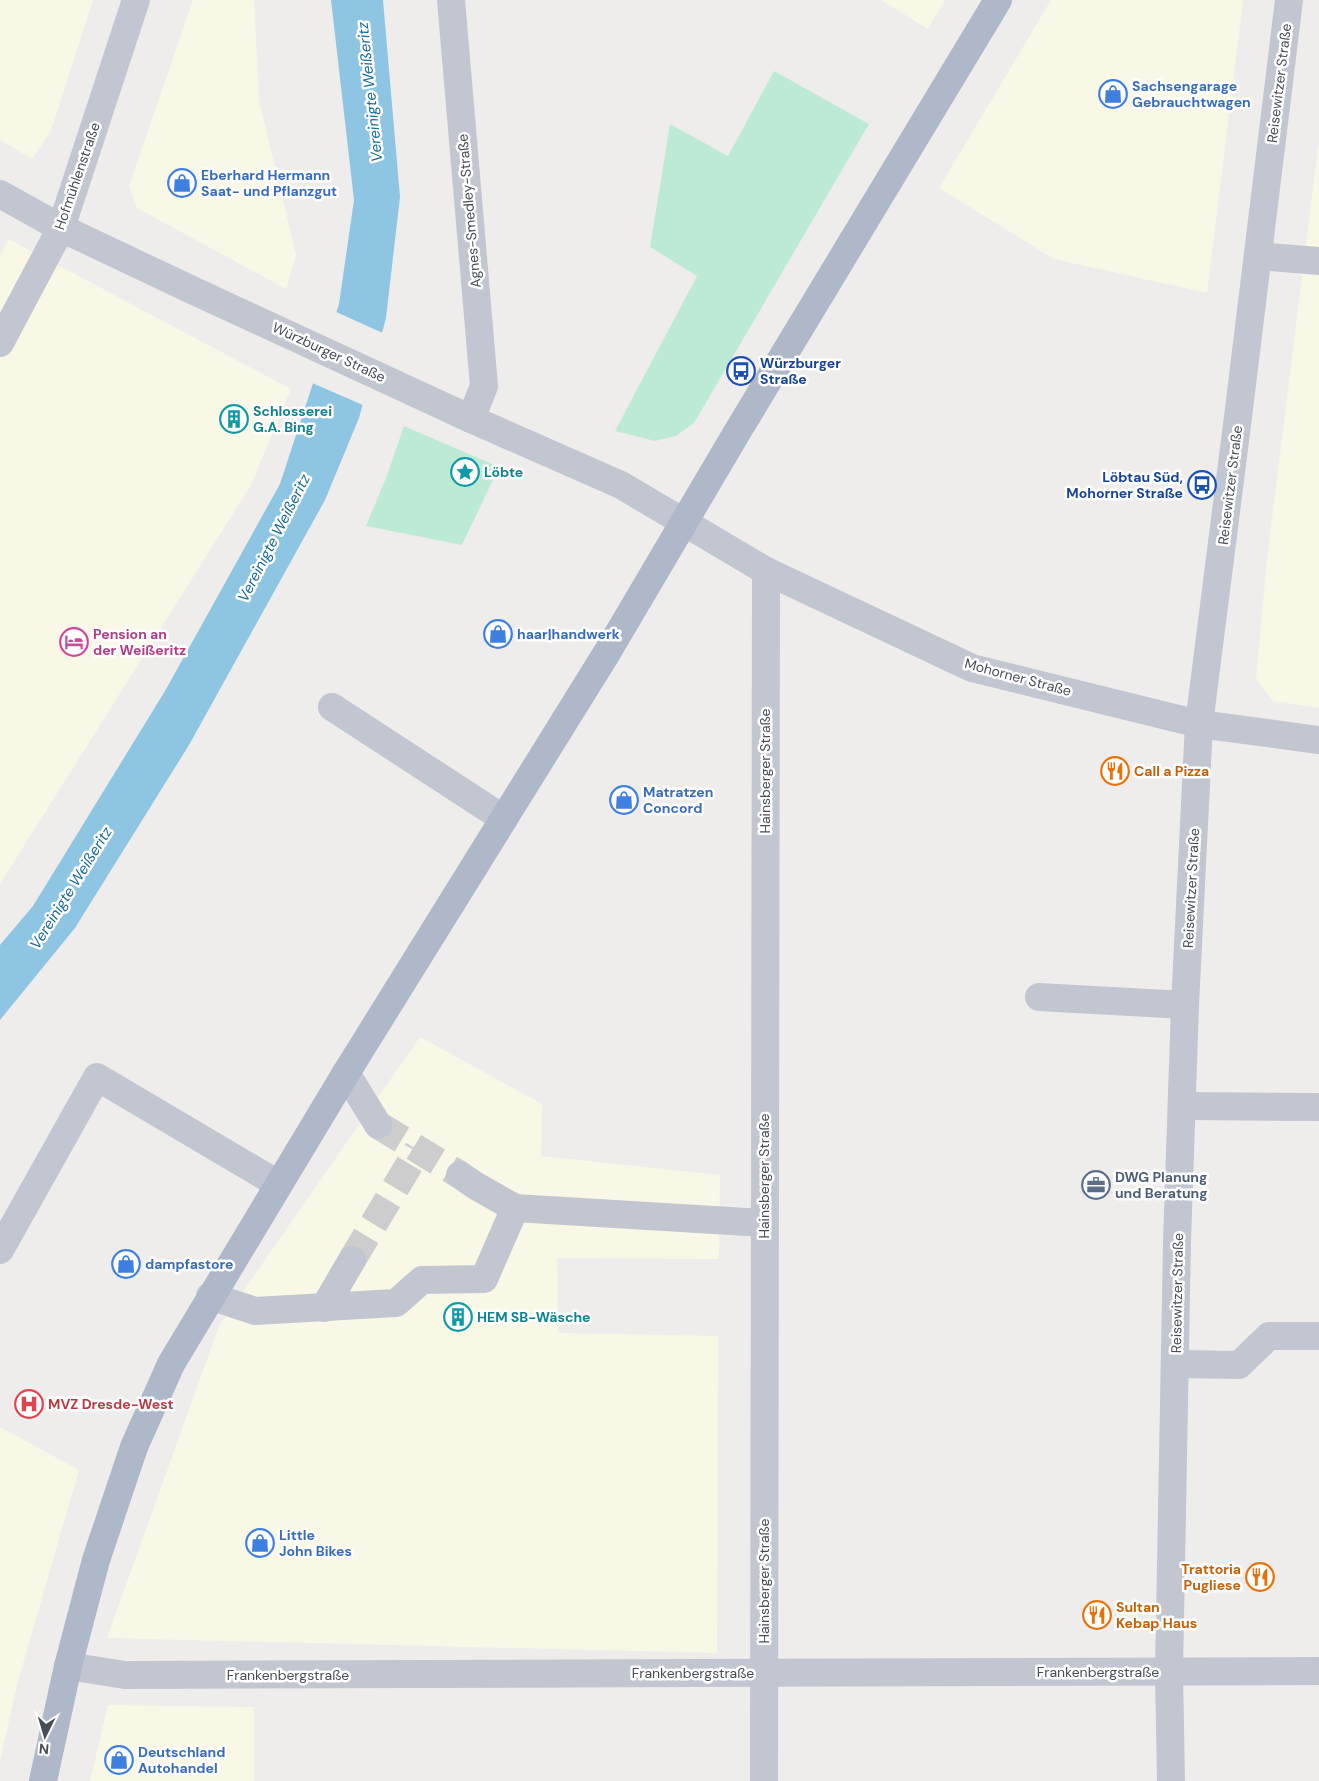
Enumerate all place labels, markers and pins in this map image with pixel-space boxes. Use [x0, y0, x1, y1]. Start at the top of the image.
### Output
place label: Sachsengarage Gebrauchtwagen [1132, 77, 1251, 111]
shop icon: Sachsengarage Gebrauchtwagen [1098, 79, 1128, 109]
place label: Eberhard Hermann Saat- und Pflanzgut [201, 166, 337, 200]
shop icon: Eberhard Hermann Saat- und Pflanzgut [167, 168, 197, 198]
place label: Würzburger Straße [760, 354, 841, 388]
bus stop icon: Würzburger Straße [726, 356, 756, 386]
place label: Schlosserei G.A. Bing [253, 402, 332, 436]
building icon: Schlosserei G.A. Bing [219, 404, 249, 434]
place icon: Löbte [450, 457, 480, 487]
place label: Löbte [484, 463, 523, 481]
place label: Löbtau Süd, Mohorner Straße [1066, 468, 1183, 502]
bus stop icon: Löbtau Süd, Mohorner Straße [1187, 470, 1217, 500]
shop icon: haar|handwerk [483, 619, 513, 649]
place label: Pension an der Weißeritz [93, 625, 186, 659]
place label: haar|handwerk [517, 625, 620, 643]
hotel icon: Pension an der Weißeritz [59, 627, 89, 657]
restaurant icon: Call a Pizza [1100, 756, 1130, 786]
place label: Call a Pizza [1134, 762, 1209, 780]
place label: Matratzen Concord [643, 783, 713, 817]
shop icon: Matratzen Concord [609, 785, 639, 815]
place label: DWG Planung und Beratung [1115, 1168, 1208, 1202]
office icon: DWG Planung und Beratung [1081, 1170, 1111, 1200]
shop icon: dampfastore [111, 1249, 141, 1279]
place label: dampfastore [145, 1255, 234, 1273]
building icon: HEM SB-Wäsche [443, 1302, 473, 1332]
place label: HEM SB-Wäsche [477, 1308, 591, 1326]
hospital icon: MVZ Dresde-West [14, 1389, 44, 1419]
place label: MVZ Dresde-West [48, 1395, 173, 1413]
place label: Little John Bikes [279, 1526, 352, 1560]
shop icon: Little John Bikes [245, 1528, 275, 1558]
place label: Trattoria Pugliese [1181, 1560, 1241, 1594]
restaurant icon: Trattoria Pugliese [1245, 1562, 1275, 1592]
place label: Sultan Kebap Haus [1116, 1598, 1197, 1632]
restaurant icon: Sultan Kebap Haus [1082, 1600, 1112, 1630]
place label: Deutschland Autohandel [138, 1743, 225, 1777]
shop icon: Deutschland Autohandel [104, 1745, 134, 1775]

